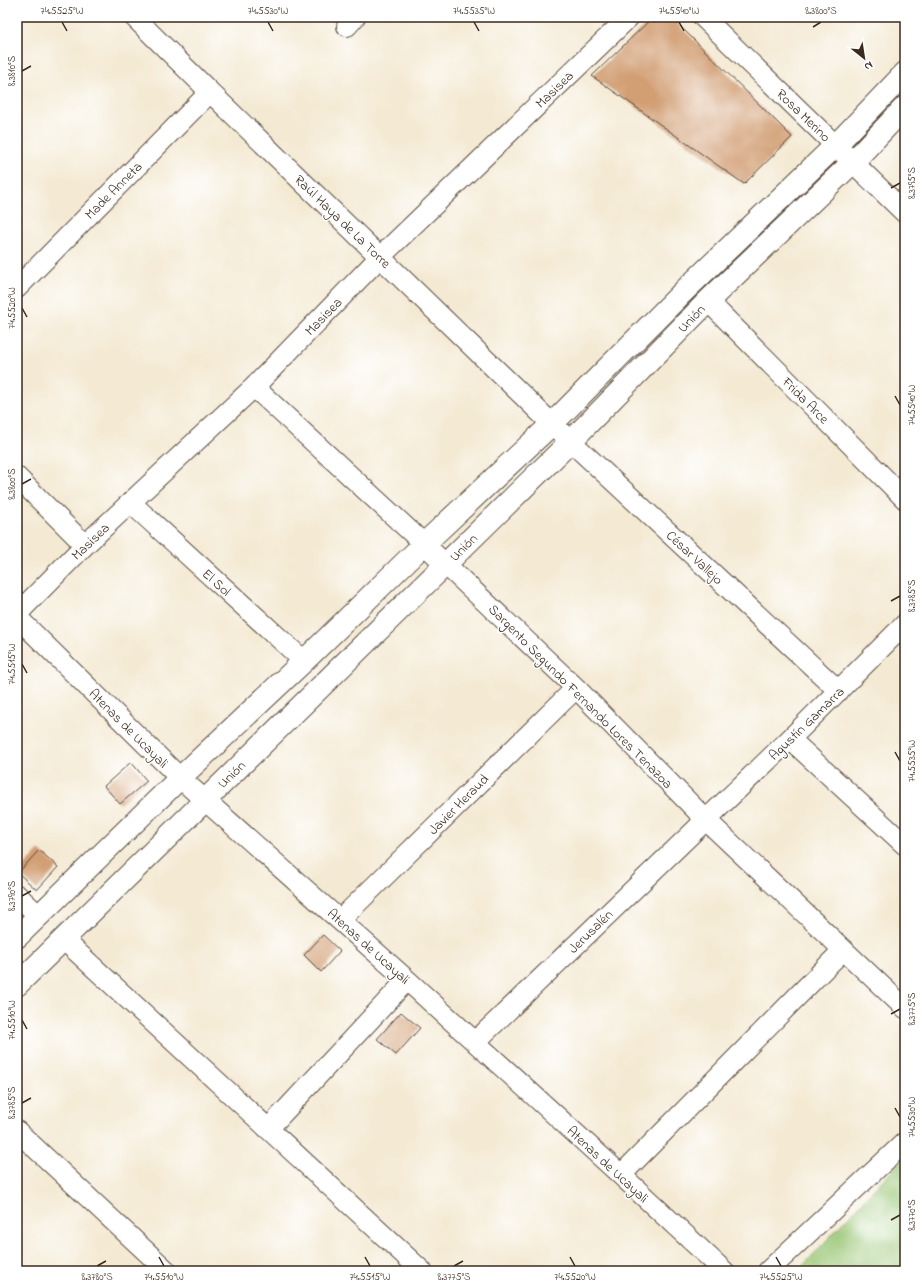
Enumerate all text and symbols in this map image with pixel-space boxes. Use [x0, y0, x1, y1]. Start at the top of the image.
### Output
text: 74.5525°W [41, 4, 84, 19]
text: 74.5530°W [248, 4, 289, 19]
text: 74.5535°W [453, 4, 495, 19]
text: 74.5540°W [659, 4, 700, 19]
text: 8.3800°S [805, 4, 837, 19]
north arrow [844, 38, 884, 78]
text: 8.3810°S [5, 55, 20, 86]
text: N [861, 57, 876, 75]
street label: Masisea [531, 66, 579, 114]
street label: Rosa Merino [771, 85, 835, 148]
street label: Made Anneta [80, 157, 148, 225]
text: 8.3795°S [905, 166, 920, 199]
street label: Raúl Haya de La Torre [288, 170, 396, 275]
text: 74.5520°W [5, 287, 20, 329]
street label: Masisea [300, 293, 348, 341]
street label: Unión [673, 300, 711, 338]
street label: Frida Arce [776, 372, 834, 430]
text: 74.5540°W [905, 384, 920, 425]
text: 8.3800°S [5, 468, 20, 500]
street label: Masisea [67, 518, 115, 566]
street label: César Vallejo [661, 526, 727, 590]
street label: Unión [445, 529, 483, 567]
street label: El Sol [197, 564, 235, 602]
text: 8.3785°S [905, 579, 920, 612]
street label: Sargento Segundo Fernando Lores Tenazoa [482, 600, 677, 795]
text: 74.5515°W [5, 643, 20, 685]
street label: Agustín Gamarra [764, 682, 851, 767]
street label: Atenas de Ucayali [83, 684, 173, 774]
text: 74.5535°W [905, 740, 920, 782]
street label: Unión [213, 756, 251, 794]
street label: Javier Heraud [424, 770, 494, 840]
text: 8.3790°S [5, 880, 20, 911]
street label: Atenas de Ucayali [321, 904, 414, 991]
street label: Jerusalén [564, 905, 618, 959]
text: 8.3775°S [905, 992, 920, 1025]
text: 74.5510°W [5, 1000, 20, 1040]
text: 8.3785°S [5, 1086, 20, 1119]
text: 74.5530°W [905, 1096, 920, 1137]
street label: Atenas de Ucayali [561, 1122, 653, 1209]
text: 8.3770°S [905, 1199, 920, 1231]
text: 8.3780°S [81, 1270, 113, 1285]
text: 74.5510°W [144, 1270, 184, 1285]
text: 74.5515°W [349, 1270, 391, 1285]
text: 8.3775°S [438, 1270, 471, 1285]
text: 74.5520°W [554, 1270, 596, 1285]
text: 74.5525°W [760, 1270, 803, 1285]

